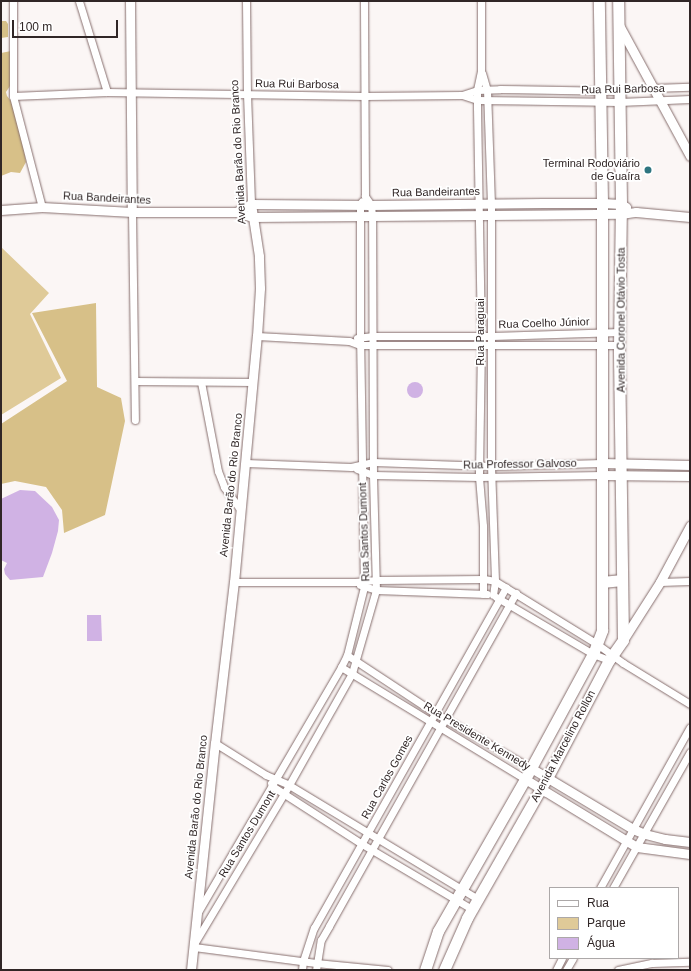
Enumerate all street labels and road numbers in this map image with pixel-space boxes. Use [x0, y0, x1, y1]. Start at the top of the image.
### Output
street label: Rua Rui Barbosa [255, 77, 339, 91]
street label: Avenida Barão do Rio Branco [228, 79, 248, 225]
street label: Rua Rui Barbosa [581, 82, 665, 96]
street label: Rua Bandeirantes [392, 185, 480, 199]
street label: Rua Bandeirantes [63, 189, 151, 207]
street label: Avenida Coronel Otávio Tosta [614, 247, 628, 393]
street label: Rua Paraguai [473, 298, 487, 366]
street label: Rua Coelho Júnior [498, 315, 590, 331]
street label: Avenida Barão do Rio Branco [217, 412, 245, 558]
street label: Rua Professor Galvoso [463, 456, 577, 472]
street label: Rua Santos Dumont [356, 482, 372, 582]
street label: Avenida Marcelino Rollon [528, 688, 598, 804]
street label: Rua Presidente Kennedy [421, 699, 533, 773]
street label: Rua Carlos Gomes [359, 733, 415, 821]
street label: Avenida Barão do Rio Branco [182, 734, 210, 880]
street label: Rua Santos Dumont [216, 788, 278, 880]

